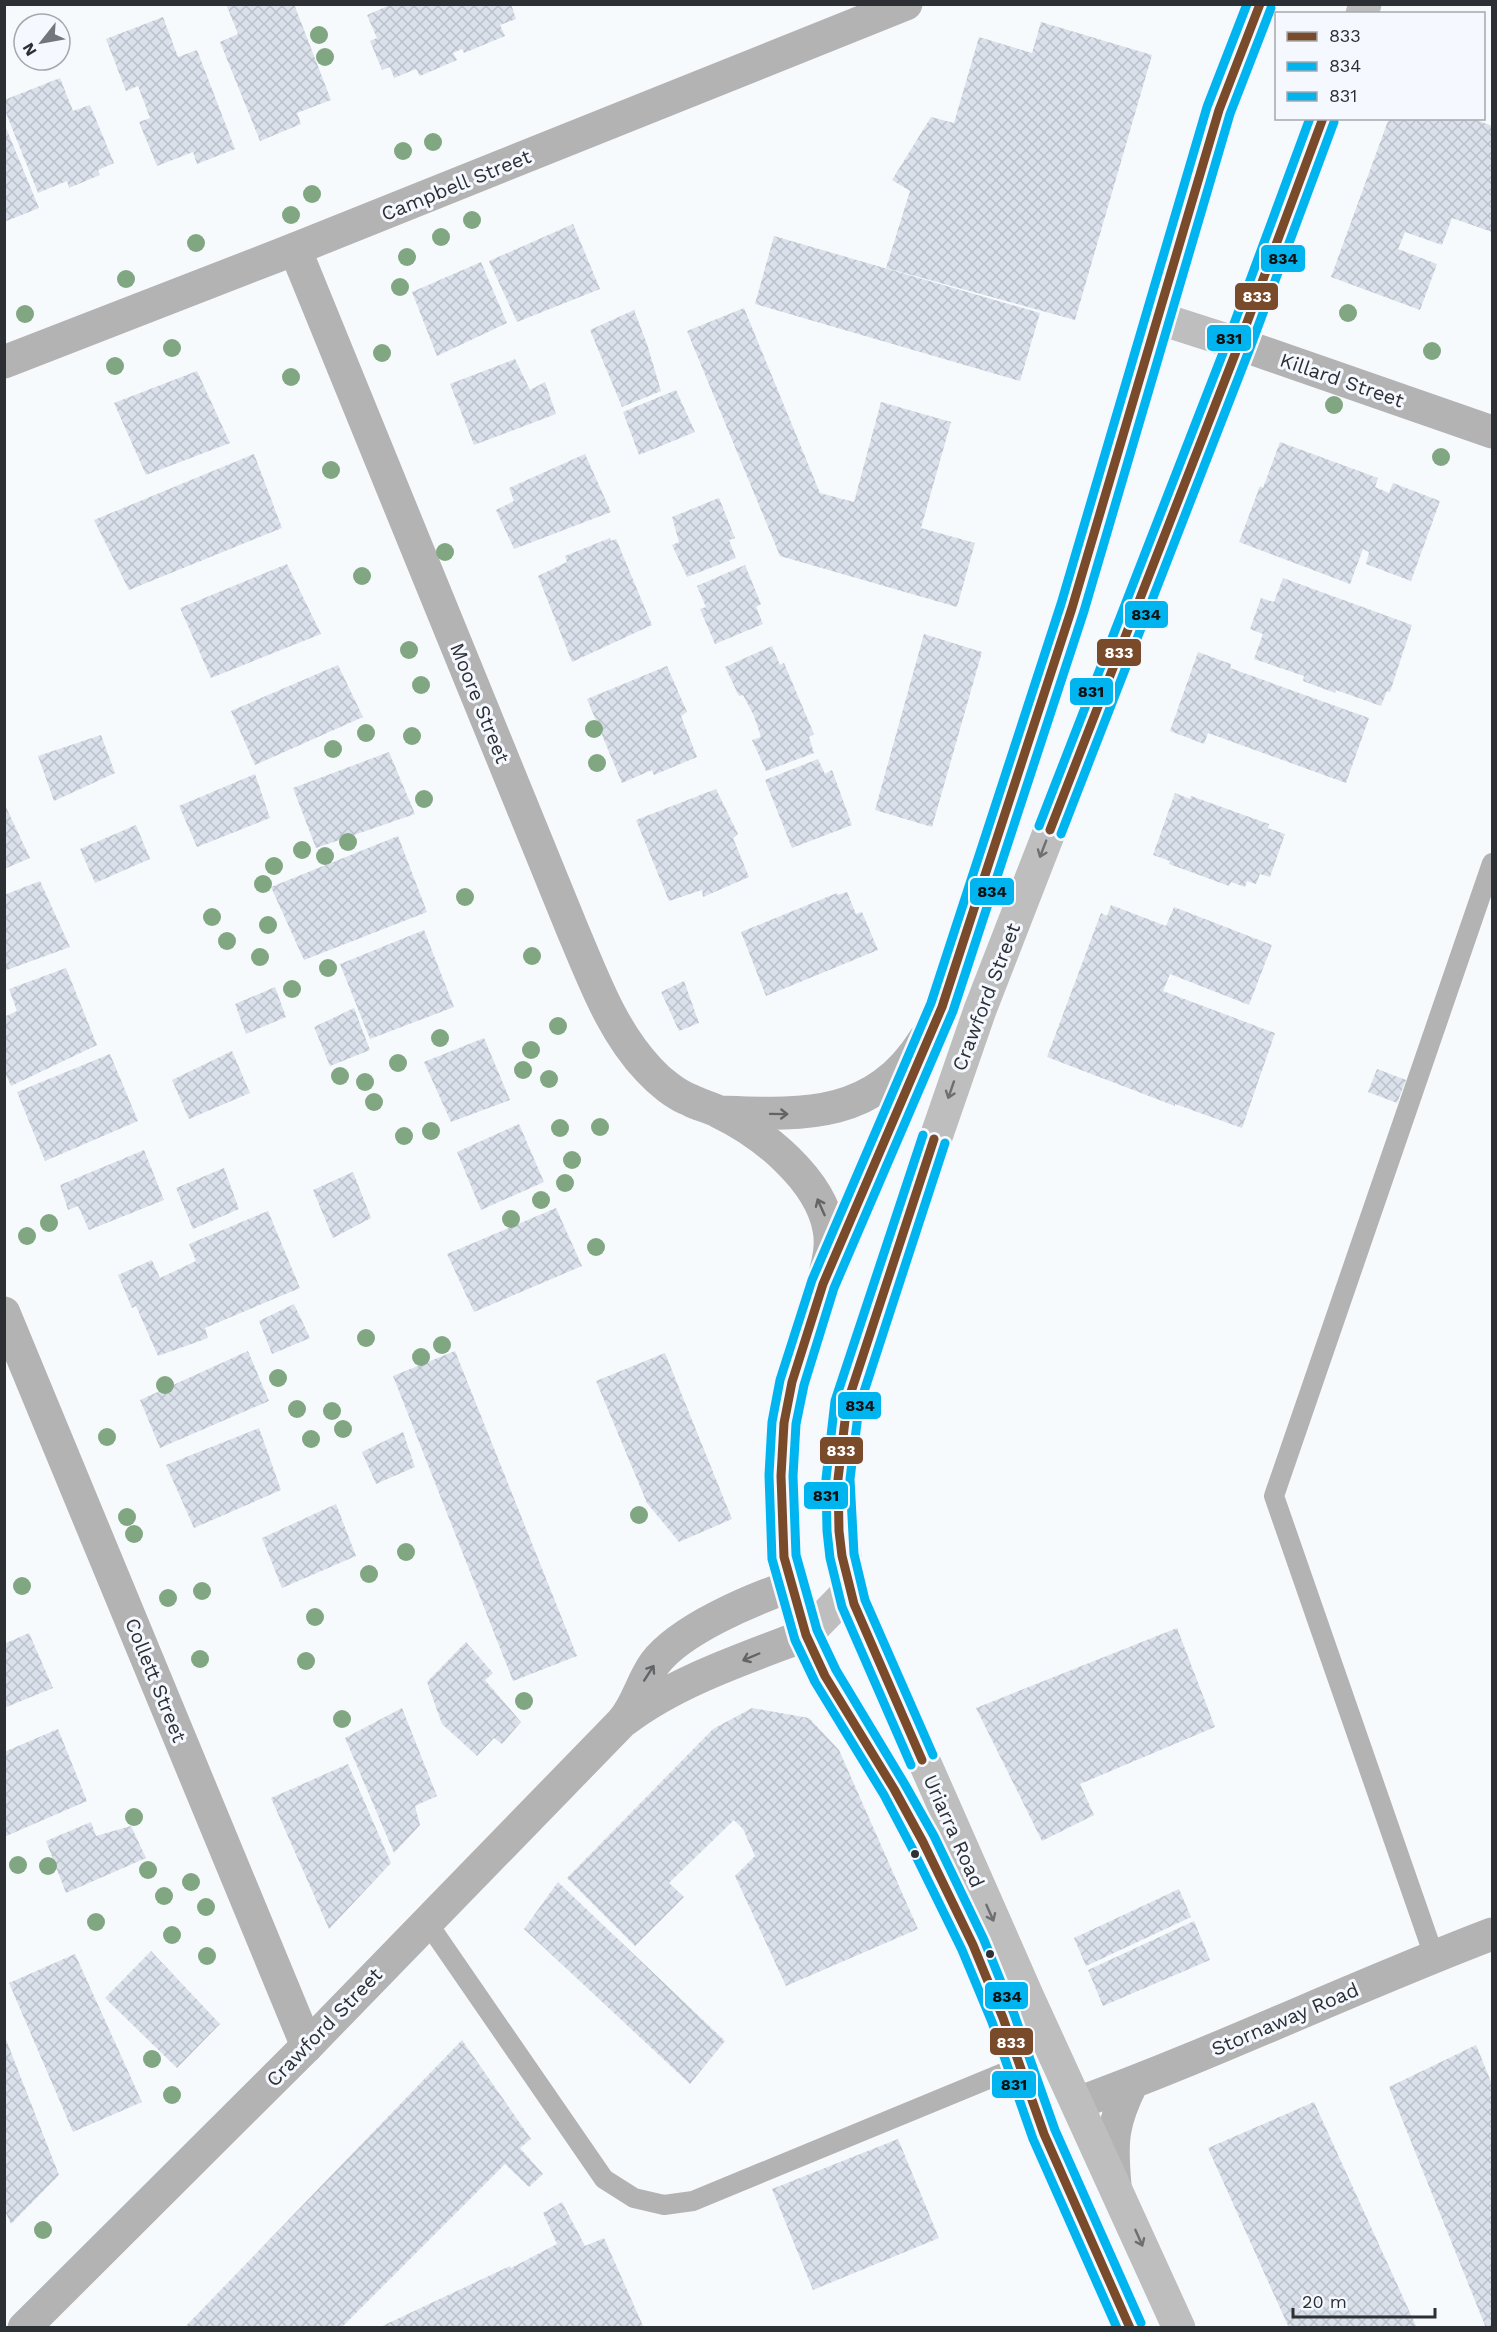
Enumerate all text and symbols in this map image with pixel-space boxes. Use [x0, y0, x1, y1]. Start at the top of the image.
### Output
north arrow [12, 12, 72, 72]
legend [1275, 12, 1485, 120]
text: 833 [1329, 25, 1361, 46]
text: N [18, 39, 41, 59]
text: 834 [1329, 55, 1361, 76]
text: 831 [1329, 85, 1357, 106]
street label: Campbell Street [378, 144, 535, 226]
line badge: 834 [1260, 244, 1306, 273]
text: 834 [1268, 249, 1298, 268]
line badge: 833 [1234, 282, 1279, 311]
text: 833 [1243, 287, 1271, 306]
line badge: 831 [1206, 324, 1252, 352]
text: 831 [1216, 329, 1242, 348]
street label: Killard Street [1277, 348, 1408, 413]
line badge: 834 [1124, 600, 1169, 629]
text: 834 [1131, 605, 1161, 624]
line badge: 833 [1096, 638, 1142, 667]
street label: Moore Street [445, 639, 515, 767]
text: 833 [1105, 643, 1133, 662]
line badge: 831 [1069, 677, 1114, 706]
text: 831 [1078, 682, 1104, 701]
one-way arrow [1037, 839, 1048, 858]
line badge: 834 [969, 877, 1015, 906]
text: 834 [977, 882, 1007, 901]
street label: Crawford Street [947, 919, 1025, 1074]
one-way arrow [945, 1080, 956, 1099]
one-way arrow [768, 1108, 788, 1120]
one-way arrow [815, 1199, 826, 1217]
line badge: 834 [837, 1391, 882, 1420]
text: 834 [845, 1396, 875, 1415]
line badge: 833 [819, 1436, 864, 1465]
text: 833 [827, 1441, 855, 1460]
line badge: 831 [803, 1481, 849, 1510]
text: 831 [813, 1486, 839, 1505]
street label: Collett Street [120, 1614, 192, 1746]
one-way arrow [743, 1651, 761, 1663]
one-way arrow [643, 1665, 655, 1681]
street label: Uriarra Road [918, 1771, 990, 1891]
unlabelled marker [909, 1848, 921, 1860]
one-way arrow [985, 1903, 997, 1921]
unlabelled marker [984, 1948, 996, 1960]
street label: Crawford Street [261, 1962, 387, 2092]
street label: Stornaway Road [1208, 1977, 1362, 2061]
line badge: 834 [984, 1981, 1029, 2010]
text: 834 [992, 1987, 1022, 2006]
line badge: 833 [989, 2027, 1034, 2056]
text: 833 [997, 2033, 1025, 2052]
line badge: 831 [991, 2070, 1037, 2099]
text: 831 [1001, 2075, 1027, 2094]
one-way arrow [1134, 2229, 1145, 2247]
scale bar [1293, 2281, 1436, 2319]
text: 20 m [1302, 2291, 1347, 2312]

